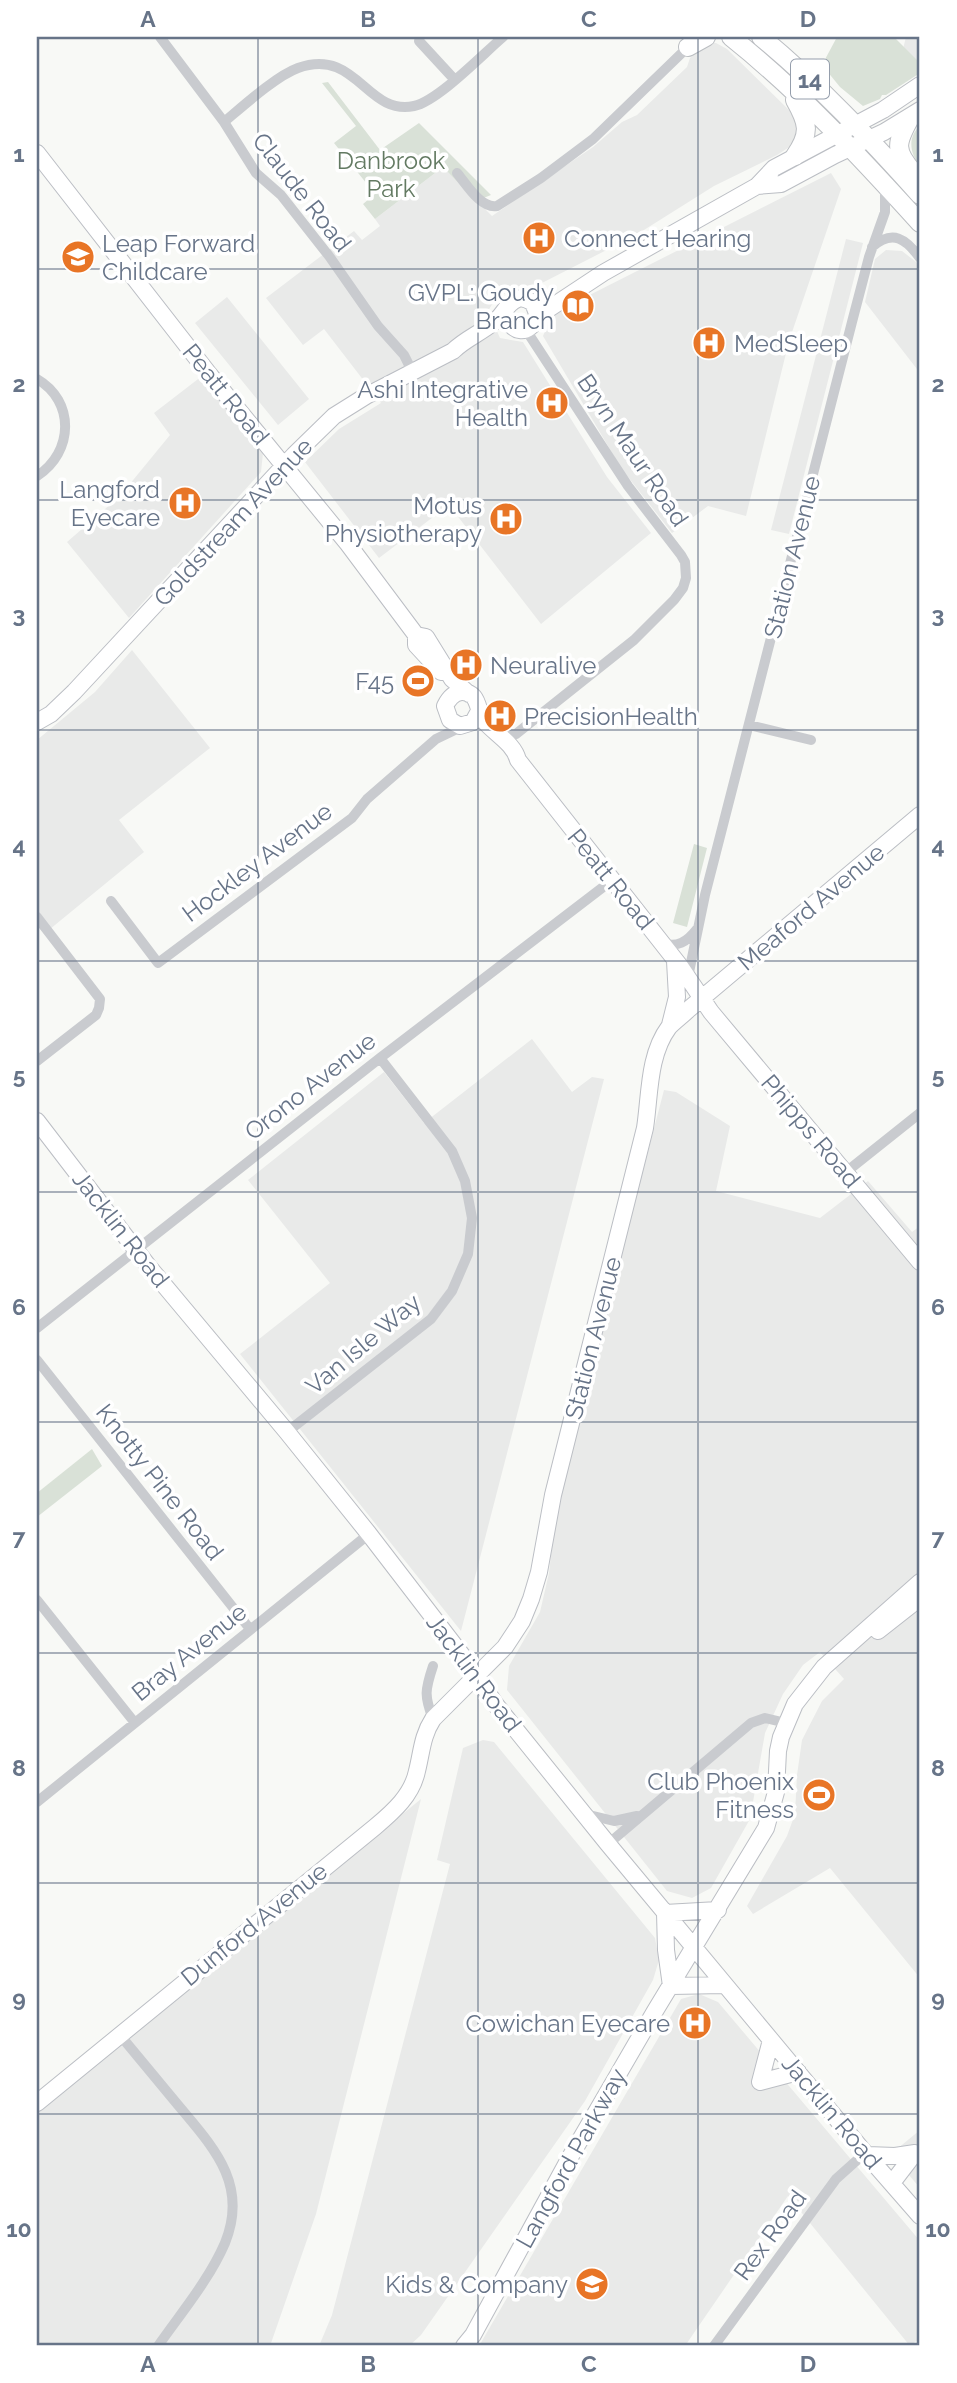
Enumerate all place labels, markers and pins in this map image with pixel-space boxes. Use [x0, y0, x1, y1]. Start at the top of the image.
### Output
hospital icon: Connect Hearing [520, 219, 558, 257]
place label: Connect Hearing [564, 224, 751, 253]
place label: Leap Forward Childcare [102, 229, 255, 286]
school or university icon: Leap Forward Childcare [59, 238, 97, 276]
place label: GVPL: Goudy Branch [408, 278, 554, 335]
library icon: GVPL: Goudy Branch [559, 287, 597, 325]
hospital icon: MedSleep [690, 324, 728, 362]
place label: MedSleep [734, 329, 848, 358]
place label: Ashi Integrative Health [357, 375, 528, 432]
hospital icon: Ashi Integrative Health [533, 384, 571, 422]
place label: Langford Eyecare [59, 475, 160, 532]
hospital icon: Langford Eyecare [166, 484, 204, 522]
place label: Motus Physiotherapy [325, 491, 482, 548]
hospital icon: Motus Physiotherapy [487, 500, 525, 538]
hospital icon: Neuralive [447, 646, 485, 684]
place label: Neuralive [490, 651, 596, 680]
sports icon: F45 [399, 662, 437, 700]
place label: F45 [355, 667, 394, 696]
hospital icon: PrecisionHealth [481, 697, 519, 735]
place label: PrecisionHealth [524, 702, 698, 731]
place label: Club Phoenix Fitness [647, 1767, 794, 1824]
sports icon: Club Phoenix Fitness [800, 1776, 838, 1814]
hospital icon: Cowichan Eyecare [676, 2004, 714, 2042]
place label: Cowichan Eyecare [465, 2009, 670, 2038]
school or university icon: Kids & Company [573, 2265, 611, 2303]
place label: Kids & Company [385, 2270, 568, 2299]

